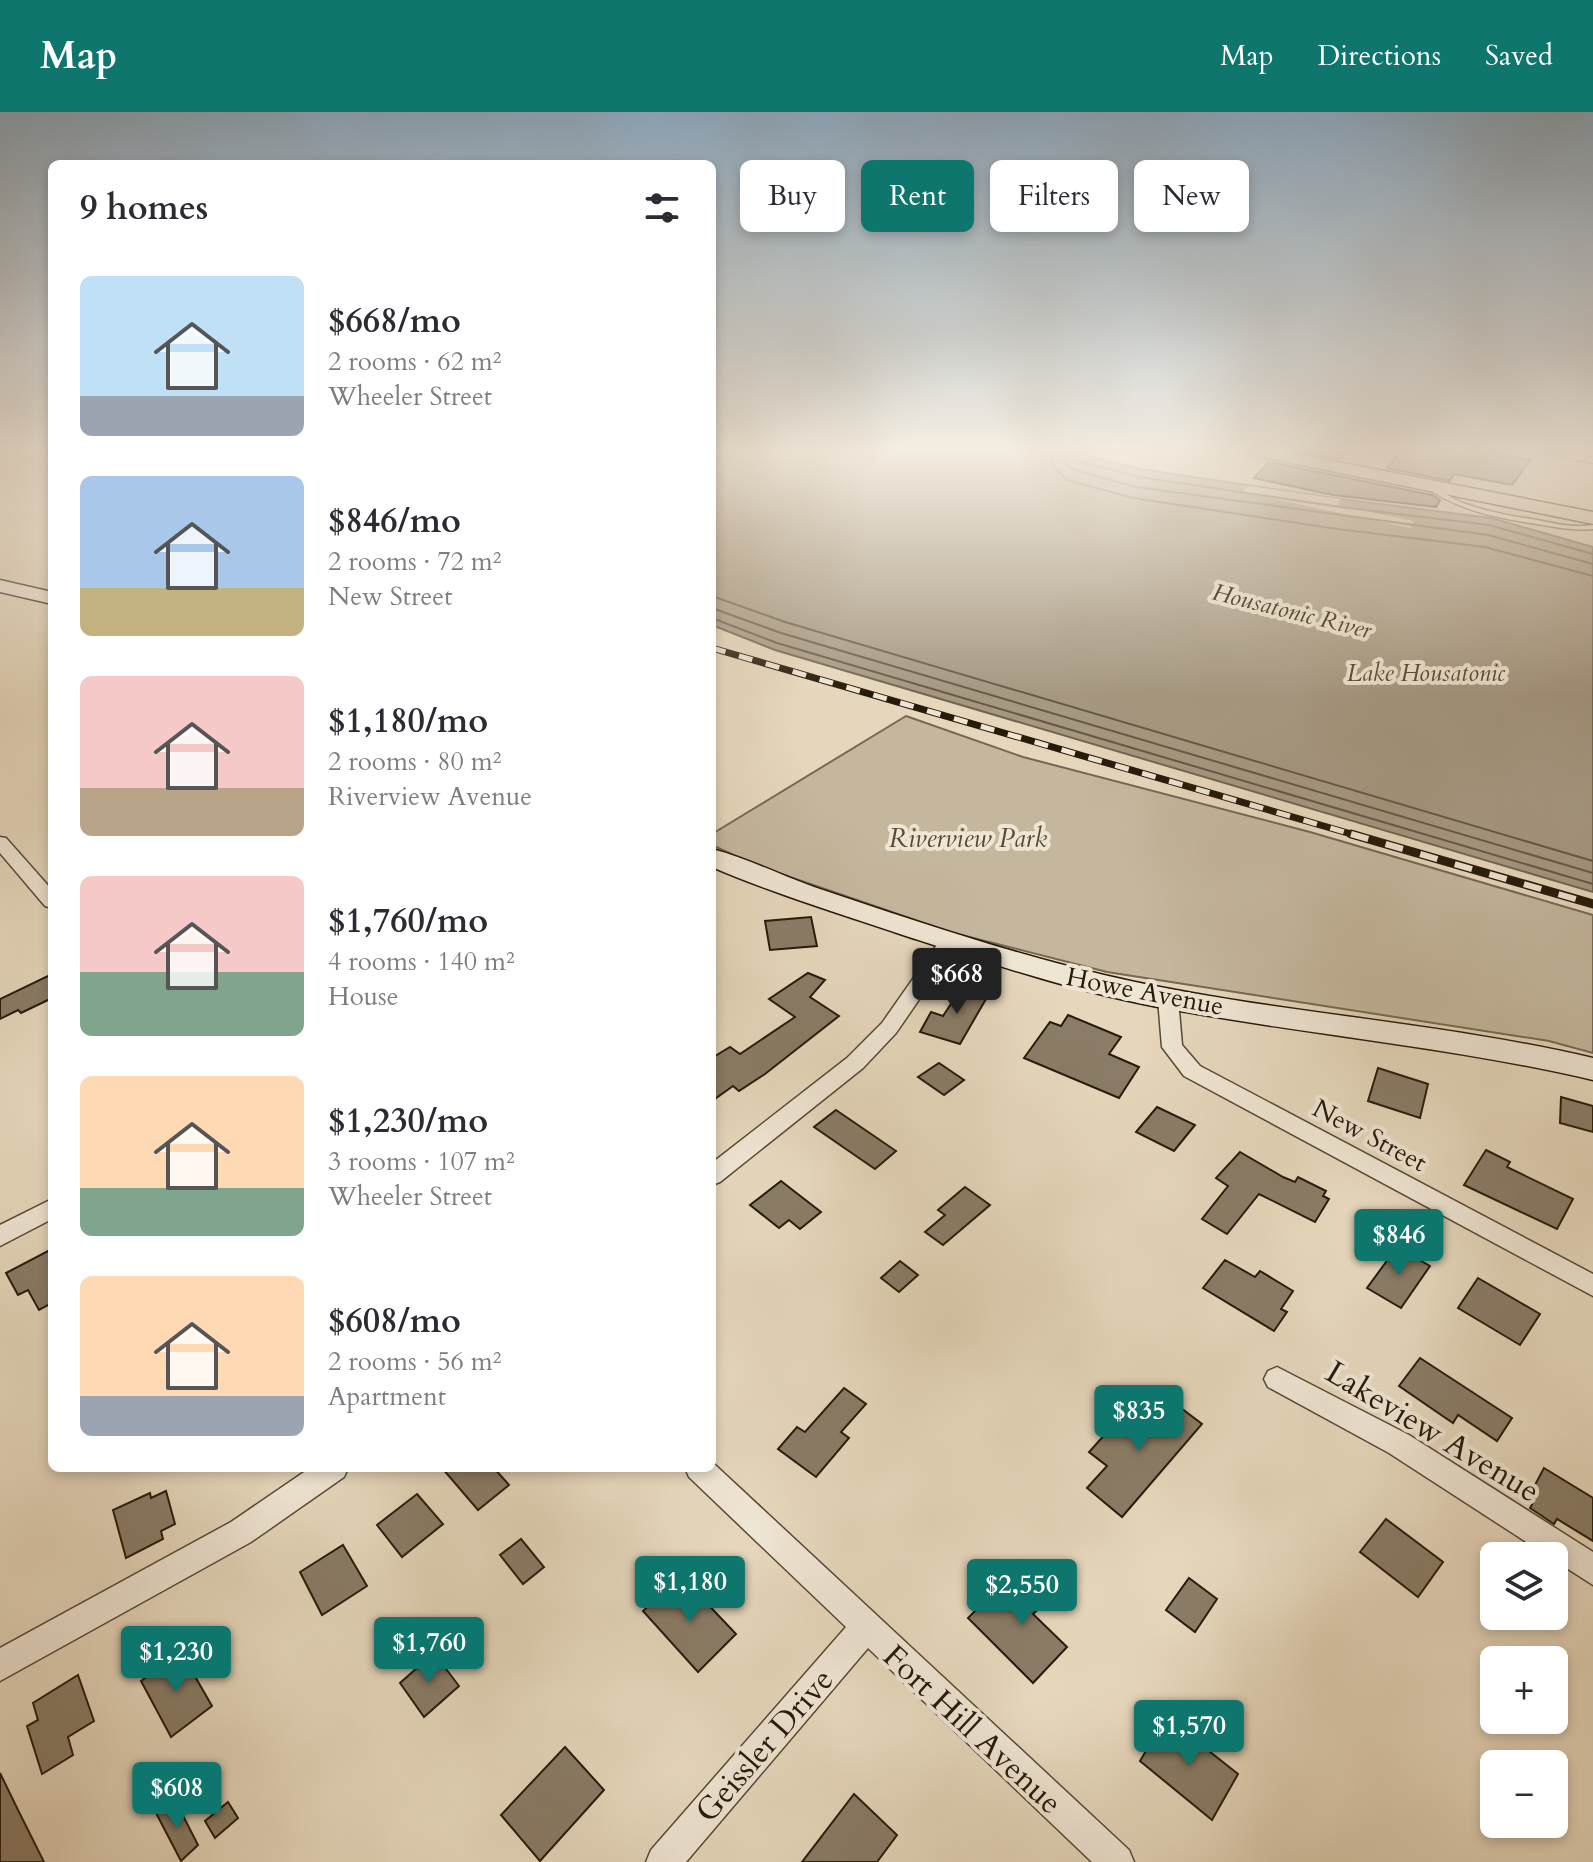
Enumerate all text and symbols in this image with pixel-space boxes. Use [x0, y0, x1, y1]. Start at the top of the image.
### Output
text: Map [40, 30, 117, 82]
text: Map [1220, 37, 1274, 75]
text: Directions [1318, 37, 1441, 75]
text: Saved [1485, 37, 1553, 75]
chip: Buy [740, 160, 845, 232]
chip: Rent [861, 160, 974, 232]
chip: Filters [990, 160, 1118, 232]
chip: New [1134, 160, 1249, 232]
text: 9 homes [80, 185, 208, 231]
icon: filters [640, 186, 684, 230]
text: $668/mo [328, 298, 461, 344]
icon: home [144, 308, 240, 404]
text: 2 rooms · 62 m² [328, 344, 501, 379]
text: Wheeler Street [328, 379, 492, 414]
text: $846/mo [328, 498, 461, 544]
icon: home [144, 508, 240, 604]
text: 2 rooms · 72 m² [328, 544, 501, 579]
water label: Housatonic River [1209, 576, 1376, 648]
text: New Street [328, 579, 452, 614]
water label: Lake Housatonic [1347, 657, 1505, 690]
text: $1,180/mo [328, 698, 488, 744]
icon: home [144, 708, 240, 804]
text: 2 rooms · 80 m² [328, 744, 501, 779]
text: Riverview Avenue [328, 779, 532, 814]
park label: Riverview Park [889, 821, 1047, 856]
text: $1,760/mo [328, 898, 488, 944]
icon: home [144, 908, 240, 1004]
text: 4 rooms · 140 m² [328, 944, 515, 979]
pin: $668 [910, 948, 1004, 1016]
text: $668 [930, 956, 984, 991]
street label: Howe Avenue [1063, 959, 1227, 1024]
text: House [328, 979, 399, 1014]
street label: New Street [1307, 1091, 1433, 1180]
text: $1,230/mo [328, 1098, 488, 1144]
icon: home [144, 1108, 240, 1204]
text: 3 rooms · 107 m² [328, 1144, 515, 1179]
text: Wheeler Street [328, 1179, 492, 1214]
pin: $846 [1352, 1209, 1446, 1277]
text: $846 [1372, 1217, 1426, 1252]
text: $608/mo [328, 1298, 461, 1344]
icon: home [144, 1308, 240, 1404]
text: 2 rooms · 56 m² [328, 1344, 501, 1379]
street label: Lakeview Avenue [1317, 1351, 1548, 1513]
text: Apartment [328, 1379, 446, 1414]
pin: $835 [1092, 1385, 1186, 1453]
text: $835 [1112, 1393, 1166, 1428]
map controls [1480, 1542, 1568, 1838]
button: layers [1480, 1542, 1568, 1630]
pin: $1,180 [625, 1556, 755, 1624]
pin: $2,550 [957, 1559, 1087, 1627]
text: $1,180 [653, 1564, 727, 1599]
text: $2,550 [985, 1567, 1059, 1602]
pin: $1,760 [364, 1617, 494, 1685]
text: $1,760 [392, 1625, 466, 1660]
pin: $1,230 [111, 1626, 241, 1694]
text: $1,230 [139, 1634, 213, 1669]
street label: Fort Hill Avenue [873, 1635, 1072, 1824]
button: + [1480, 1646, 1568, 1734]
street label: Geissler Drive [686, 1659, 844, 1832]
pin: $1,570 [1124, 1700, 1254, 1768]
text: $1,570 [1152, 1708, 1226, 1743]
button: − [1480, 1750, 1568, 1838]
pin: $608 [130, 1762, 224, 1830]
text: $608 [150, 1770, 204, 1805]

